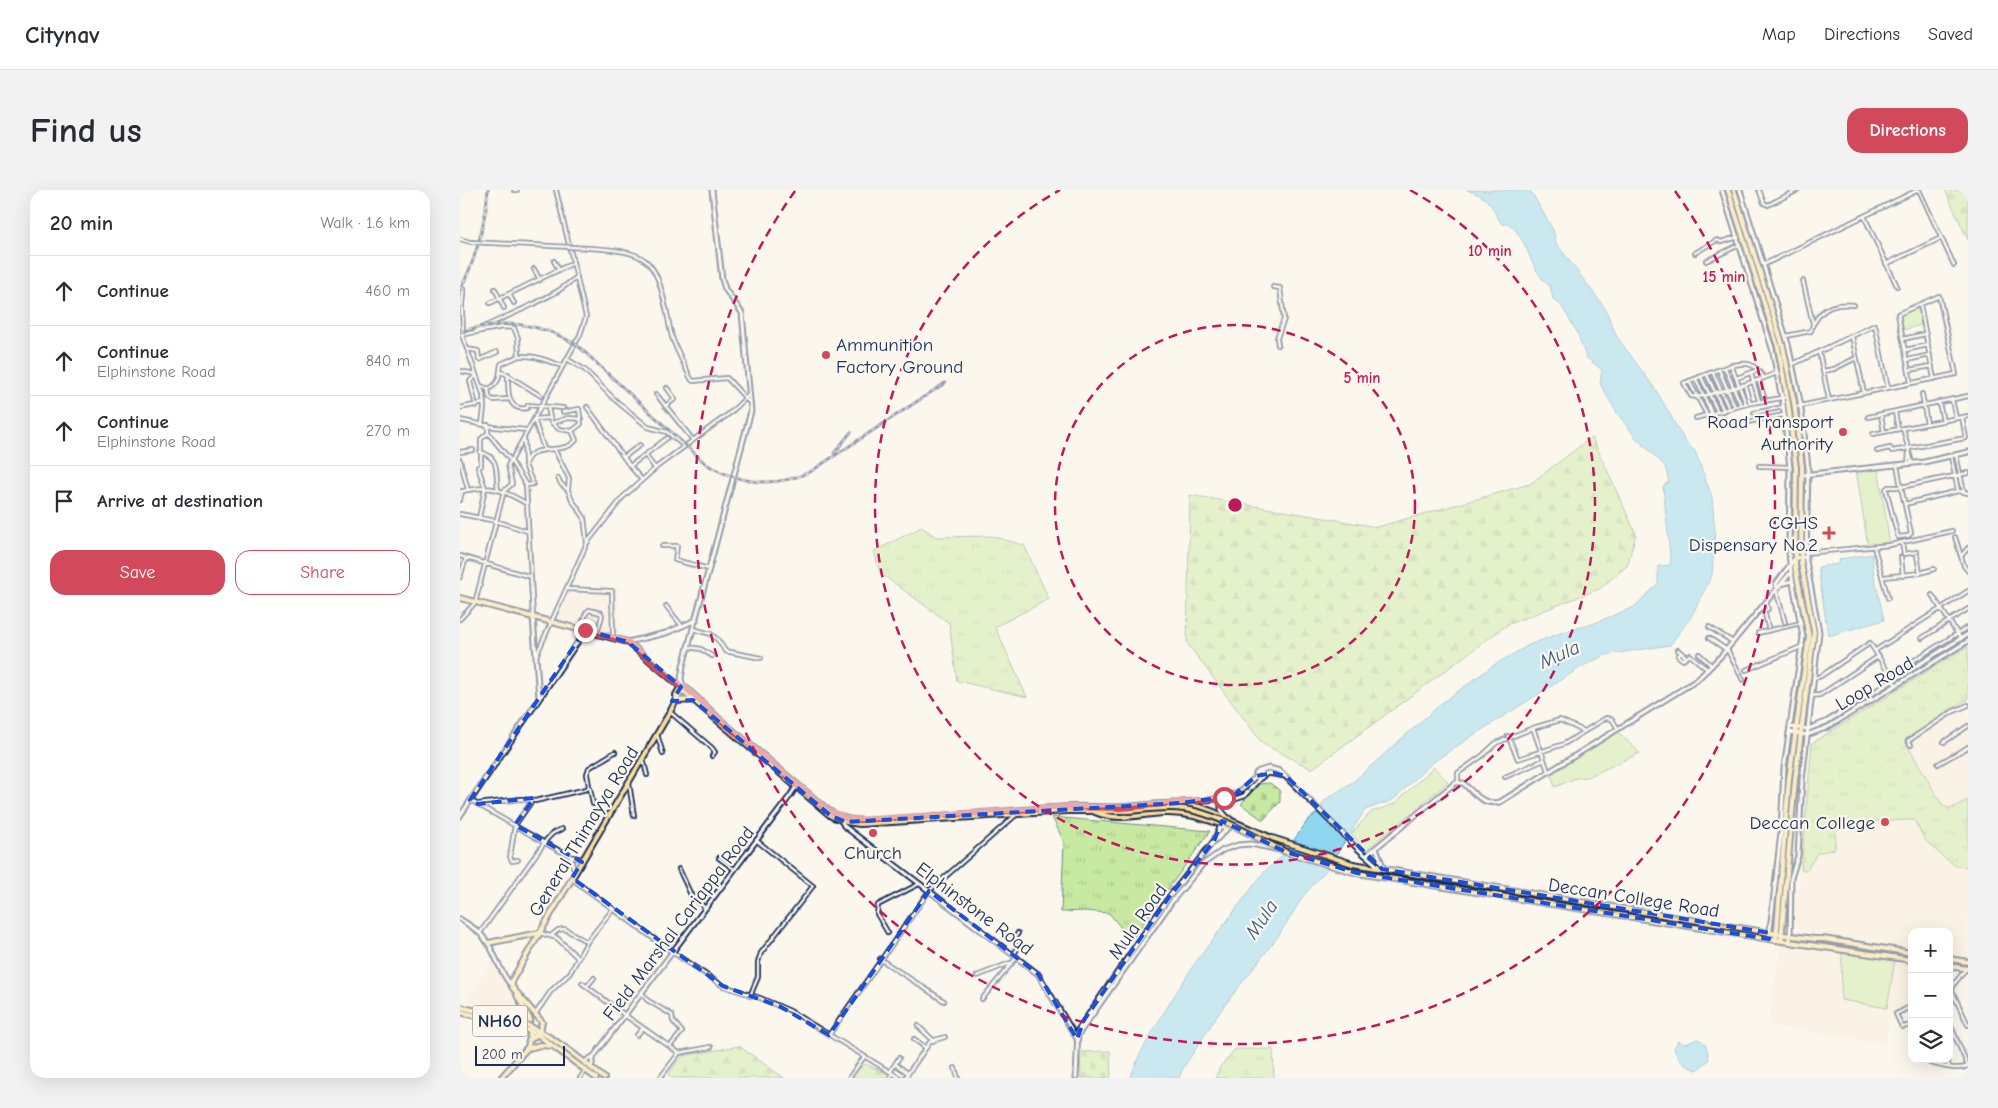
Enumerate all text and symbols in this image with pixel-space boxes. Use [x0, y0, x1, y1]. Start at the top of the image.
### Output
text: Citynav [25, 21, 100, 49]
text: Map [1762, 24, 1796, 45]
text: Directions [1824, 24, 1900, 45]
text: Saved [1928, 24, 1973, 45]
button: Directions [1847, 108, 1968, 153]
text: Find us [30, 110, 142, 151]
text: 20 min [50, 211, 113, 235]
text: Walk · 1.6 km [320, 214, 410, 232]
text: 10 min [1468, 242, 1512, 260]
text: 15 min [1703, 268, 1745, 286]
icon: ahead [50, 277, 78, 305]
text: Continue [97, 280, 169, 302]
text: 460 m [365, 282, 410, 300]
place label: Ammunition Factory Ground [836, 334, 963, 378]
text: Continue [97, 341, 169, 363]
icon: ahead [50, 347, 78, 375]
marker: Ammunition Factory Ground [820, 349, 832, 361]
text: 840 m [366, 352, 410, 370]
text: Elphinstone Road [97, 363, 216, 381]
text: 5 min [1343, 369, 1381, 387]
text: Continue [97, 411, 169, 433]
place label: Road Transport Authority [1707, 411, 1834, 455]
icon: ahead [50, 417, 78, 445]
text: 270 m [366, 422, 410, 440]
marker: Road Transport Authority [1837, 426, 1849, 438]
text: Elphinstone Road [97, 433, 216, 451]
icon: arrive [50, 487, 78, 515]
text: Arrive at destination [97, 490, 263, 512]
centre of rings [1226, 496, 1244, 514]
place label: CGHS Dispensary No.2 [1689, 512, 1818, 556]
marker: CGHS Dispensary No.2 [1822, 526, 1836, 540]
button: Save [50, 550, 225, 595]
button: Share [235, 550, 410, 595]
route end [574, 619, 597, 642]
water label: Mula [1534, 635, 1583, 674]
street label: Loop Road [1832, 652, 1917, 716]
street label: General Thimayya Road [524, 743, 643, 921]
route start [1213, 787, 1236, 810]
place label: Deccan College [1749, 812, 1875, 834]
marker: Deccan College [1879, 816, 1891, 828]
street label: Field Marshal Cariappa Road [599, 822, 759, 1025]
marker: Church [867, 827, 879, 839]
place label: Church [844, 842, 902, 864]
street label: Elphinstone Road [911, 858, 1037, 960]
street label: Deccan College Road [1547, 874, 1721, 922]
street label: Mula Road [1104, 880, 1172, 964]
water label: Mula [1240, 895, 1283, 944]
map controls [1908, 928, 1953, 1063]
button: + [1908, 928, 1953, 973]
button: − [1908, 973, 1953, 1018]
road number: NH60 [472, 1006, 528, 1036]
button: layers [1908, 1018, 1953, 1063]
scale bar [475, 1043, 565, 1066]
text: 200 m [482, 1046, 523, 1063]

